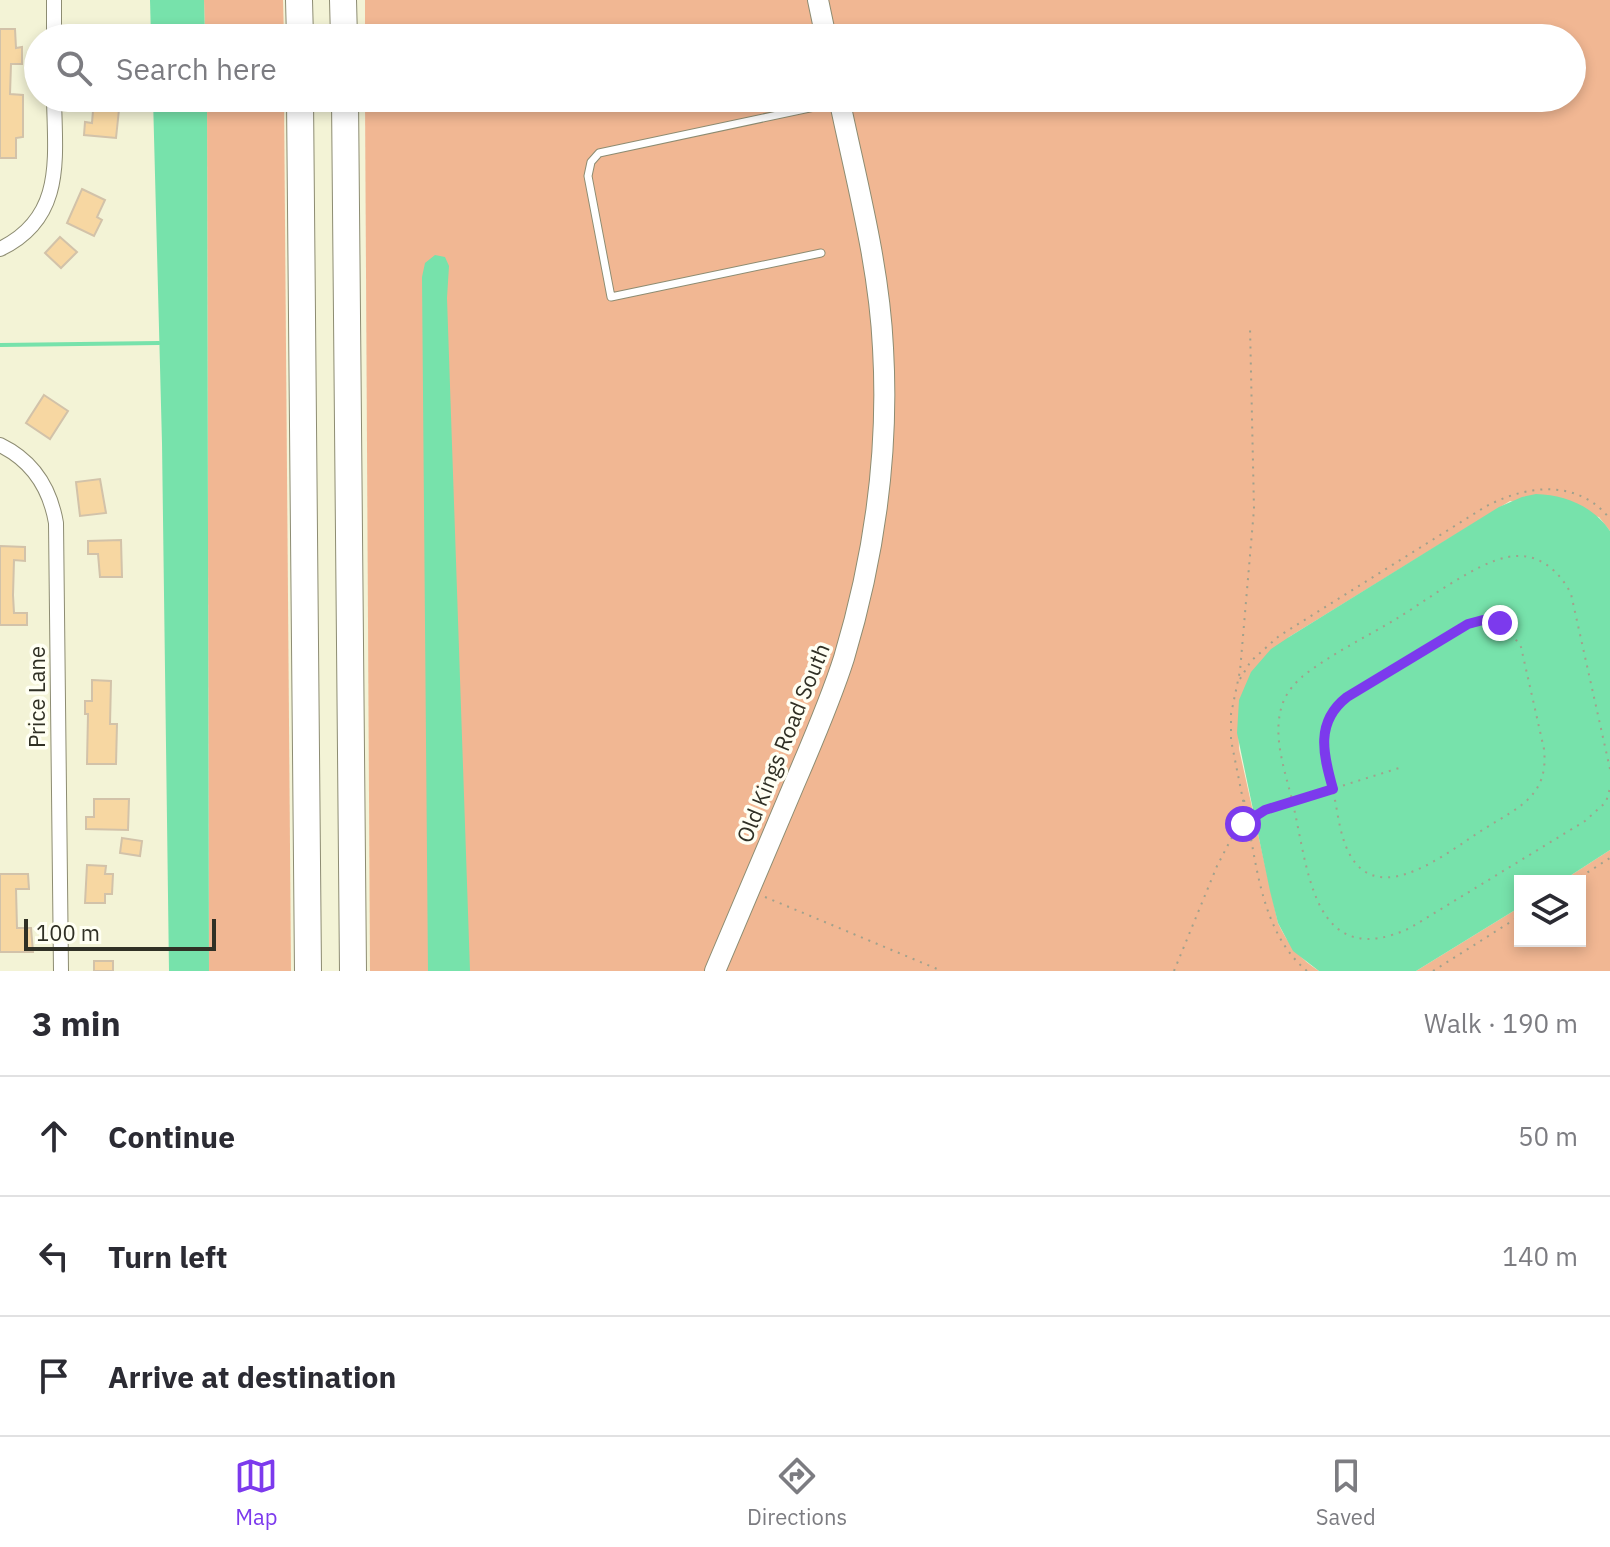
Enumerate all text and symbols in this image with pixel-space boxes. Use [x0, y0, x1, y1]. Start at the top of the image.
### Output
search box [24, 24, 1586, 112]
icon: search [52, 46, 96, 90]
text: Search here [116, 49, 277, 88]
route end [1482, 605, 1518, 641]
street label: Old Kings Road South [729, 639, 836, 847]
street label: Price Lane [22, 646, 51, 748]
route start [1225, 806, 1261, 842]
map controls [1514, 875, 1586, 947]
button: layers [1514, 875, 1586, 947]
scale bar [24, 915, 216, 951]
text: 100 m [36, 918, 100, 947]
text: 3 min [32, 1001, 121, 1045]
text: Walk · 190 m [1424, 1006, 1578, 1040]
icon: ahead [32, 1114, 76, 1158]
text: Continue [108, 1117, 235, 1156]
text: 50 m [1518, 1119, 1578, 1153]
icon: left [32, 1234, 76, 1278]
text: Turn left [108, 1237, 227, 1276]
text: 140 m [1502, 1239, 1578, 1273]
icon: arrive [32, 1354, 76, 1398]
text: Arrive at destination [108, 1357, 396, 1396]
tab: Map [234, 1454, 278, 1531]
tab: Directions [747, 1454, 847, 1531]
tab: Saved [1316, 1454, 1376, 1531]

